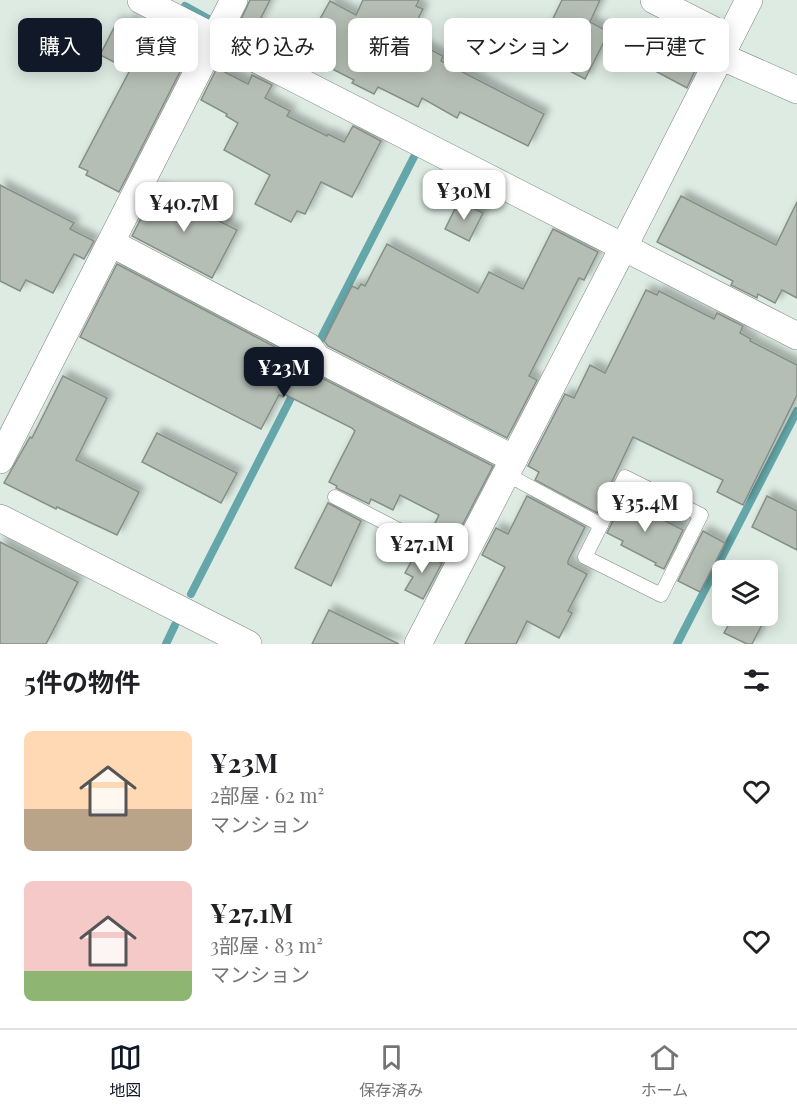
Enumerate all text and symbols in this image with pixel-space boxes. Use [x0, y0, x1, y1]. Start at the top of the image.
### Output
chip: 購入 [18, 18, 102, 72]
chip: 賃貸 [114, 18, 198, 72]
chip: 絞り込み [210, 18, 336, 72]
chip: 新着 [348, 18, 432, 72]
chip: マンション [444, 18, 591, 72]
chip: 一戸建て [603, 18, 729, 72]
pin: ¥30M [428, 170, 500, 221]
text: ¥30M [437, 176, 491, 203]
pin: ¥40.7M [135, 182, 233, 233]
text: ¥40.7M [149, 188, 219, 215]
pin: ¥23M [248, 347, 320, 398]
text: ¥23M [258, 353, 310, 380]
pin: ¥35.4M [596, 482, 694, 533]
text: ¥35.4M [612, 488, 679, 515]
pin: ¥27.1M [373, 523, 471, 574]
text: ¥27.1M [390, 529, 454, 556]
map controls [712, 560, 778, 626]
button: layers [712, 560, 778, 626]
text: 5件の物件 [24, 664, 140, 699]
icon: filters [740, 664, 773, 697]
text: ¥23M [210, 745, 278, 780]
icon: home [72, 755, 144, 827]
icon: heart [740, 775, 773, 808]
text: 2部屋 · 62 m² [210, 781, 324, 808]
text: マンション [210, 810, 310, 837]
text: ¥27.1M [210, 895, 293, 930]
icon: home [72, 905, 144, 977]
icon: heart [740, 925, 773, 958]
text: 3部屋 · 83 m² [210, 931, 323, 958]
text: マンション [210, 960, 310, 987]
tab: 地図 [109, 1041, 142, 1101]
tab: 保存済み [359, 1041, 423, 1101]
tab: ホーム [641, 1041, 688, 1101]

